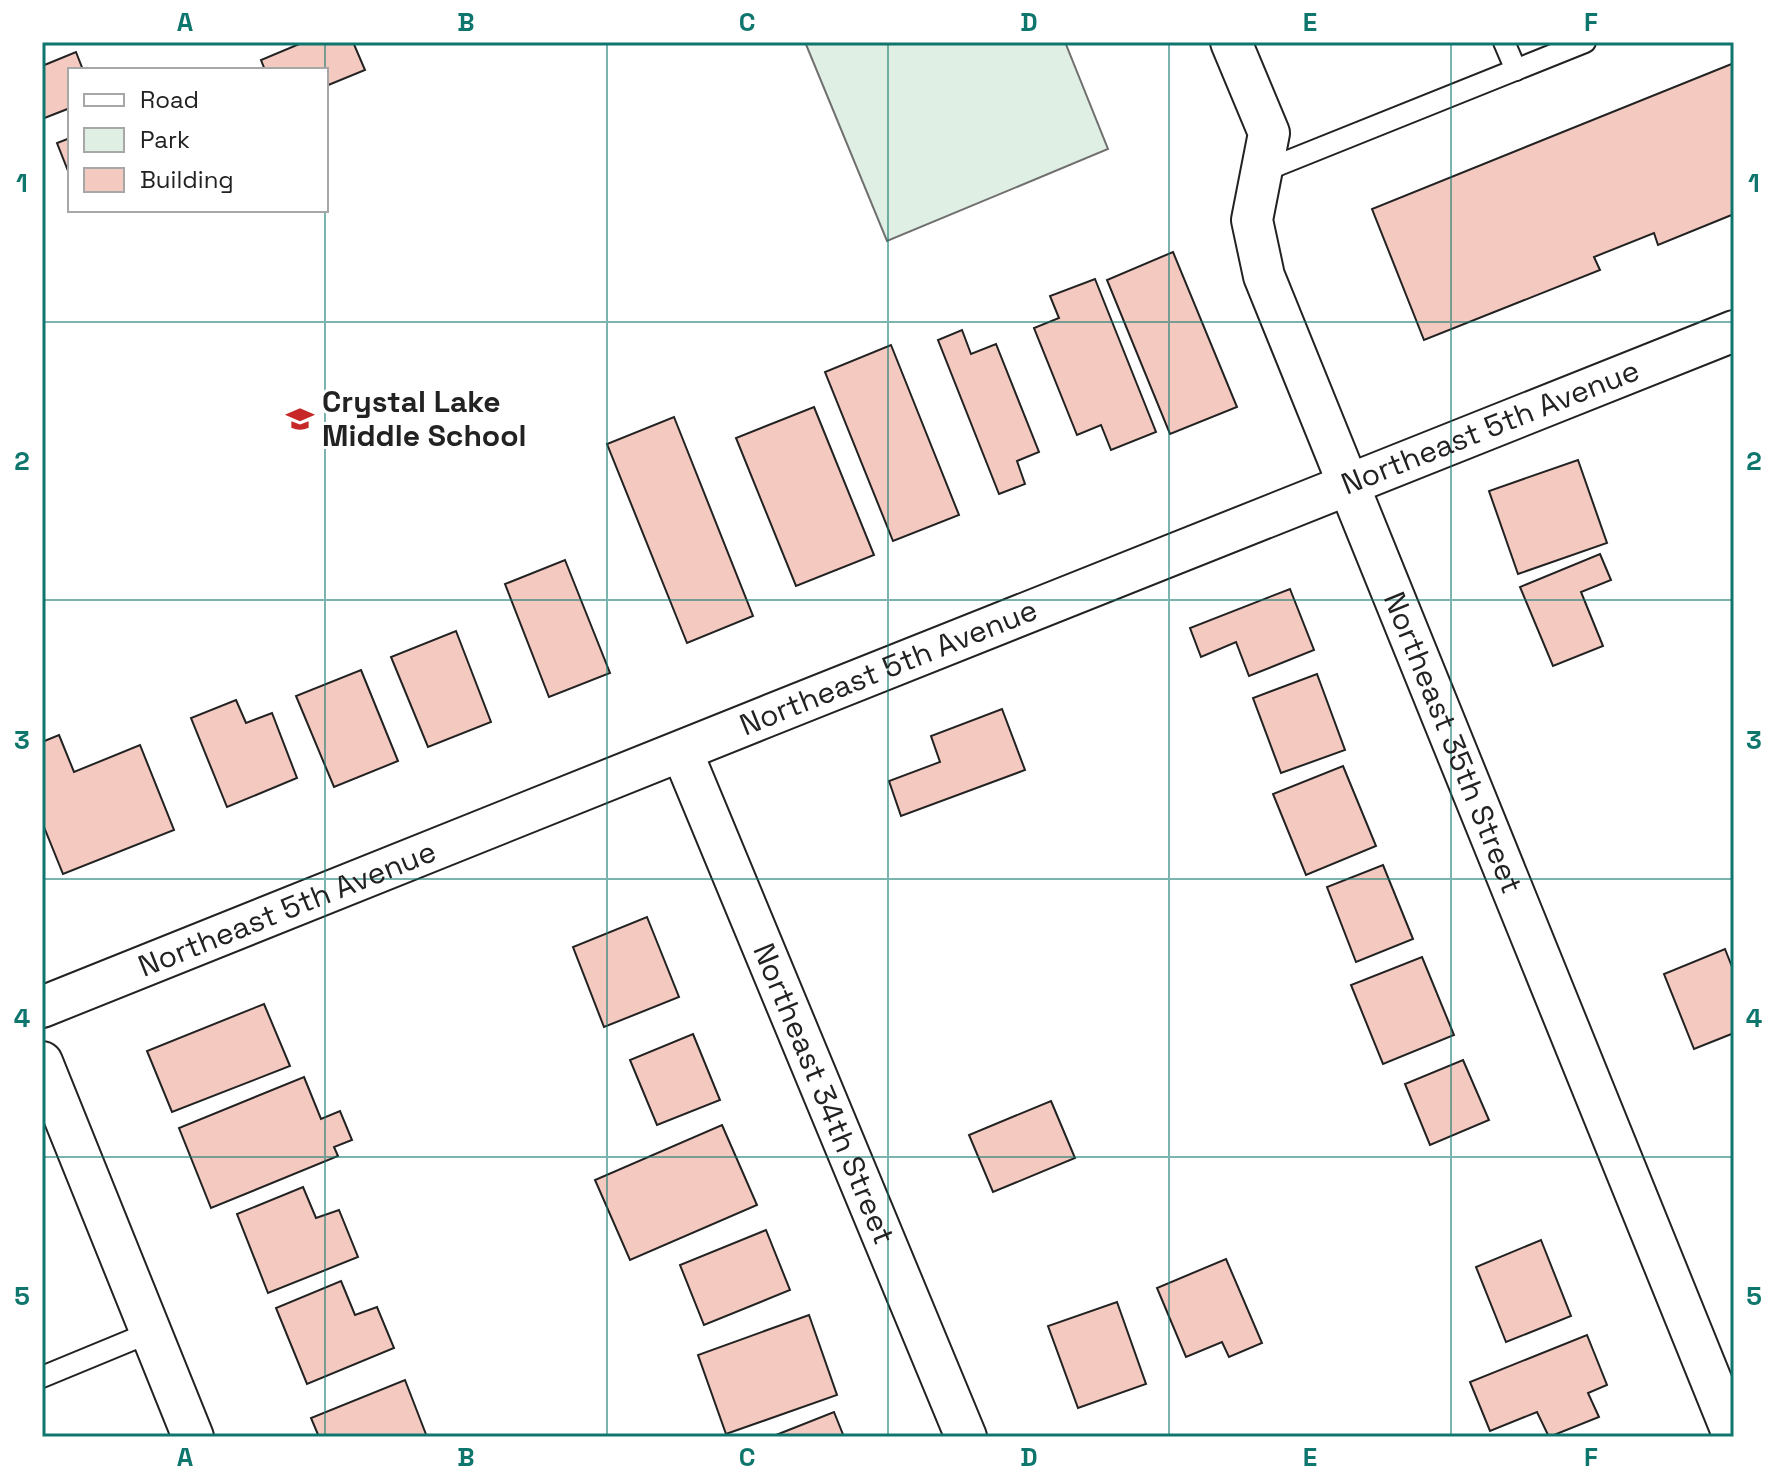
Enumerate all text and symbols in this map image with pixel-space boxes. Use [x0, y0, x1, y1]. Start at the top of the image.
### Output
text: A [177, 5, 194, 39]
text: B [457, 5, 475, 39]
text: C [739, 5, 755, 39]
text: D [1020, 5, 1038, 39]
text: E [1303, 5, 1317, 39]
text: F [1584, 5, 1598, 39]
legend [68, 68, 328, 212]
text: Road [140, 84, 199, 115]
text: Park [140, 124, 190, 155]
text: Building [140, 164, 234, 195]
text: 1 [16, 166, 28, 200]
text: 1 [1748, 166, 1760, 200]
street label: Northeast 5th Avenue [1335, 350, 1645, 503]
place label: Crystal Lake Middle School [322, 382, 527, 455]
school or university icon: Crystal Lake Middle School [285, 404, 315, 434]
text: 2 [14, 444, 30, 478]
text: 2 [1746, 444, 1762, 478]
street label: Northeast 35th Street [1375, 586, 1532, 899]
street label: Northeast 5th Avenue [734, 590, 1043, 744]
text: 3 [14, 723, 30, 757]
text: 3 [1746, 723, 1762, 757]
street label: Northeast 5th Avenue [132, 831, 441, 986]
street label: Northeast 34th Street [744, 937, 904, 1250]
text: 4 [14, 1001, 30, 1035]
text: 4 [1746, 1001, 1762, 1035]
text: 5 [14, 1279, 30, 1313]
text: 5 [1746, 1279, 1762, 1313]
text: A [177, 1440, 194, 1474]
text: B [457, 1440, 475, 1474]
text: C [739, 1440, 755, 1474]
text: D [1020, 1440, 1038, 1474]
text: E [1303, 1440, 1317, 1474]
text: F [1584, 1440, 1598, 1474]

